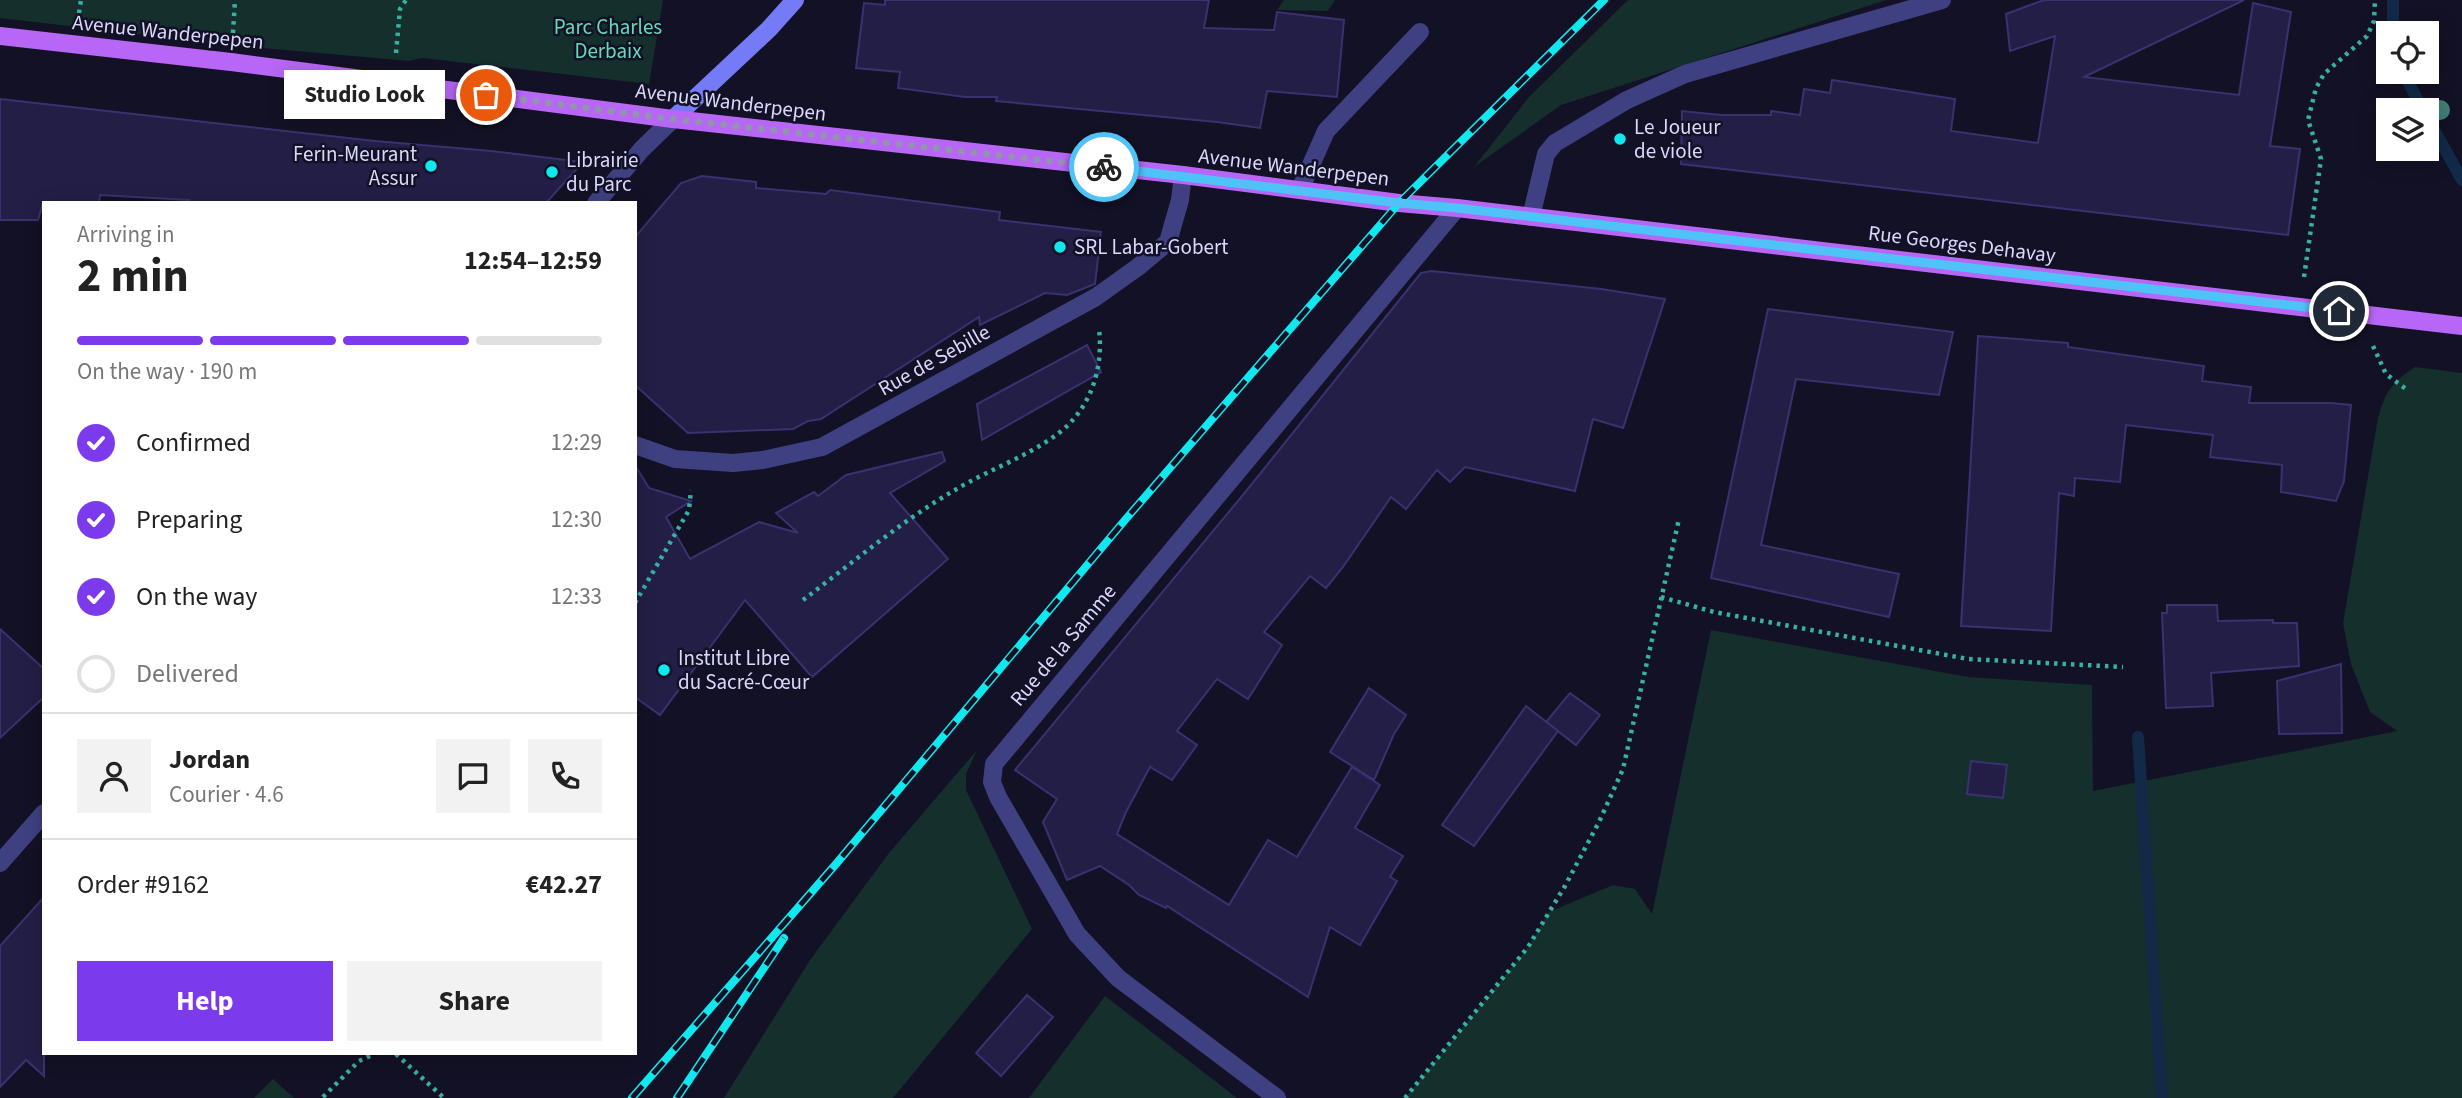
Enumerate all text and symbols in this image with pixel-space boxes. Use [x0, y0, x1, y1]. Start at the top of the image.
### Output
street label: Avenue Wanderpepen [71, 7, 265, 57]
park label: Parc Charles Derbaix [554, 12, 662, 66]
map controls [2376, 21, 2439, 161]
button: locate [2376, 21, 2439, 84]
pin [456, 65, 516, 125]
callout: Studio Look [283, 70, 444, 119]
street label: Avenue Wanderpepen [634, 75, 828, 129]
icon: bag [467, 76, 505, 114]
text: Studio Look [304, 78, 425, 111]
button: layers [2376, 98, 2439, 161]
place label: Le Joueur de viole [1634, 112, 1721, 166]
marker: Le Joueur de viole [1612, 131, 1628, 147]
courier [1069, 132, 1139, 202]
place label: Ferin-Meurant Assur [293, 139, 418, 193]
street label: Avenue Wanderpepen [1197, 140, 1391, 194]
place label: Librairie du Parc [566, 145, 638, 199]
icon: bike [1085, 148, 1123, 186]
marker: Ferin-Meurant Assur [423, 158, 439, 174]
marker: Librairie du Parc [544, 164, 560, 180]
text: Arriving in [77, 218, 175, 251]
street label: Rue Georges Dehavay [1867, 218, 2058, 270]
place label: SRL Labar-Gobert [1074, 232, 1228, 262]
marker: SRL Labar-Gobert [1052, 239, 1068, 255]
text: 12:54–12:59 [464, 242, 602, 279]
text: 2 min [77, 244, 189, 309]
pin [2309, 281, 2369, 341]
icon: home [2320, 292, 2358, 330]
street label: Rue de Sebille [873, 317, 995, 403]
text: On the way · 190 m [77, 355, 257, 388]
icon: check [77, 424, 115, 462]
text: Confirmed [136, 424, 251, 461]
text: 12:29 [551, 426, 602, 459]
icon: check [77, 501, 115, 539]
text: Preparing [136, 501, 242, 538]
text: 12:30 [551, 503, 602, 536]
street label: Rue de la Samme [1003, 577, 1123, 713]
icon: check [77, 578, 115, 616]
text: On the way [136, 578, 257, 615]
text: 12:33 [551, 580, 602, 613]
place label: Institut Libre du Sacré-Cœur [678, 643, 810, 697]
text: Delivered [136, 655, 239, 692]
marker: Institut Libre du Sacré-Cœur [656, 662, 672, 678]
button: person [77, 739, 151, 813]
button: chat [436, 739, 510, 813]
button: phone [528, 739, 602, 813]
text: Jordan [169, 741, 250, 778]
text: Courier · 4.6 [169, 778, 284, 811]
text: Order #9162 [77, 866, 209, 903]
text: €42.27 [526, 866, 602, 903]
button: Help [77, 961, 333, 1041]
button: Share [347, 961, 602, 1041]

